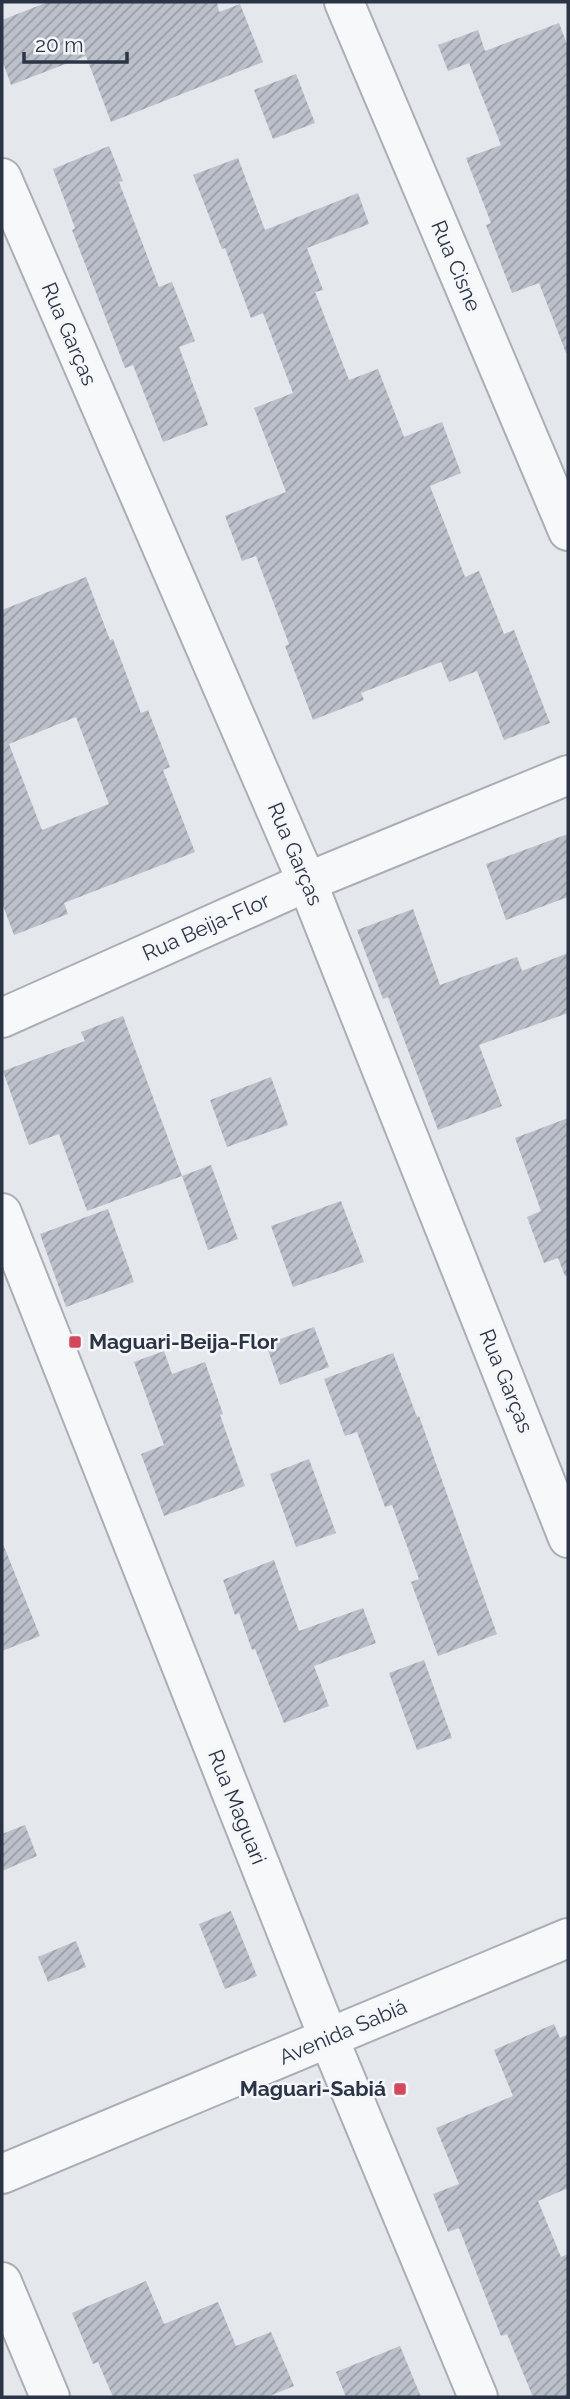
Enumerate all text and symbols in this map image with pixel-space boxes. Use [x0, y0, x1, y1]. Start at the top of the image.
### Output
scale bar [24, 21, 128, 65]
text: 20 m [35, 32, 83, 57]
street label: Rua Cisne [426, 216, 487, 315]
street label: Rua Garças [37, 279, 102, 389]
street label: Rua Garças [263, 799, 328, 909]
street label: Rua Beija-Flor [138, 887, 274, 966]
street label: Rua Garças [474, 1325, 539, 1436]
place label: Maguari-Beija-Flor [89, 1329, 278, 1354]
marker: Maguari-Beija-Flor [67, 1334, 83, 1350]
street label: Rua Maguari [203, 1746, 272, 1868]
street label: Avenida Sabiá [275, 1993, 411, 2070]
place label: Maguari-Sabiá [240, 2076, 386, 2101]
marker: Maguari-Sabiá [392, 2081, 408, 2097]

